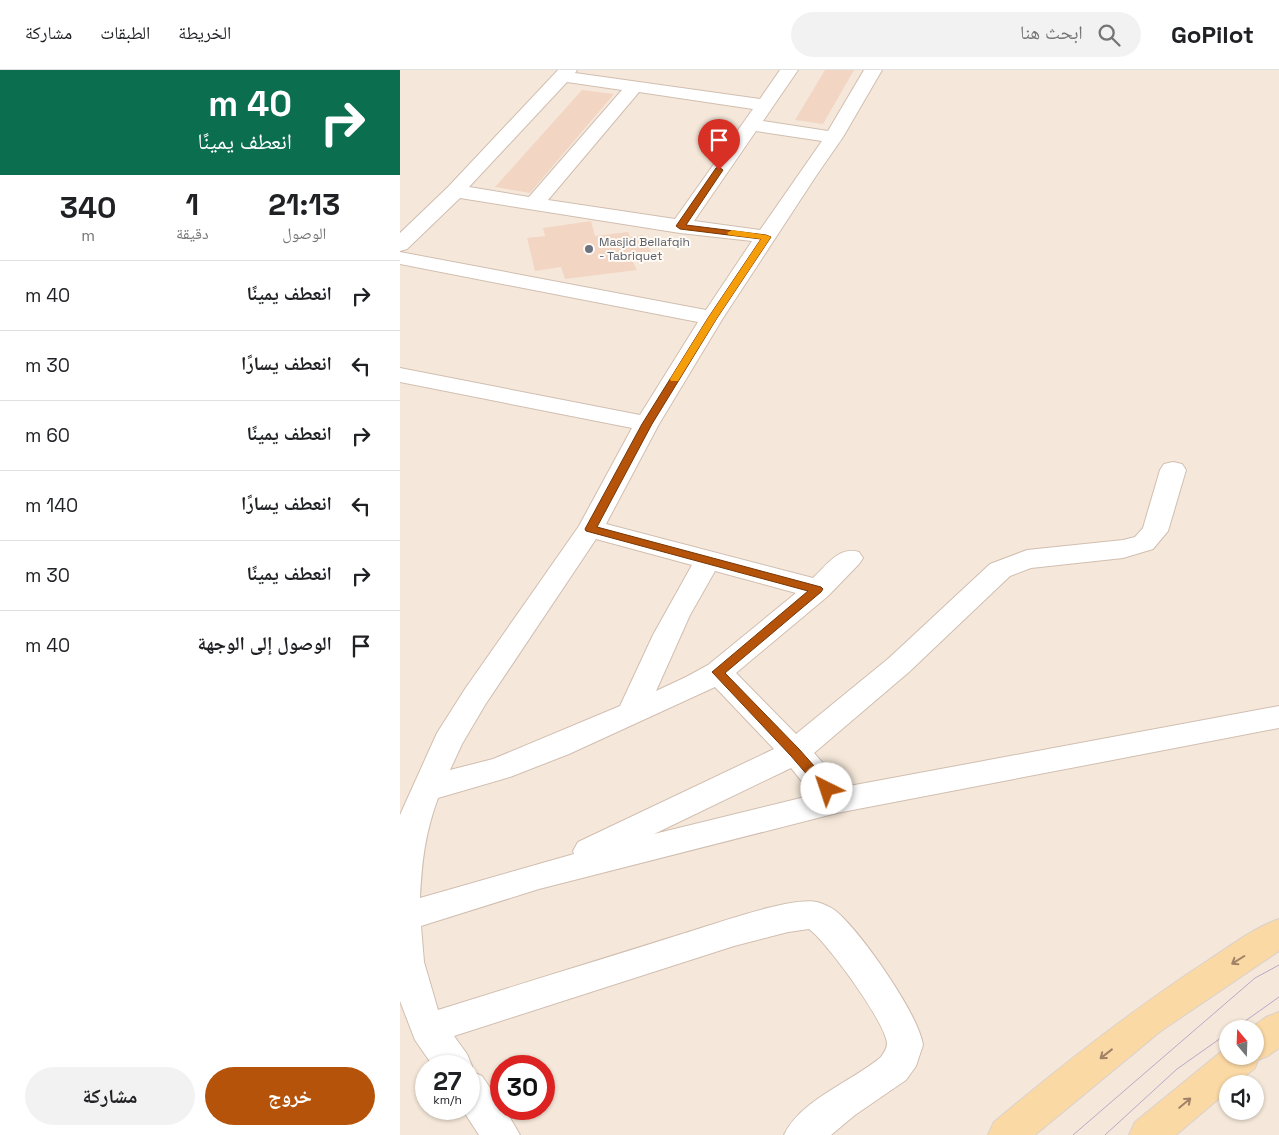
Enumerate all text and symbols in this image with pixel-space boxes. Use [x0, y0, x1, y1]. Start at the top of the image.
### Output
search box [791, 12, 1141, 57]
text: GoPilot [1171, 19, 1254, 50]
text: ابحث هنا [1020, 20, 1083, 45]
text: مشاركة [25, 21, 72, 44]
text: الطبقات [100, 21, 150, 44]
text: الخريطة [178, 21, 231, 44]
icon: search [1095, 21, 1123, 49]
text: 40 m [208, 82, 292, 126]
icon: right [310, 90, 375, 155]
pin [698, 119, 740, 170]
icon: arrive [705, 126, 733, 154]
text: انعطف يمينًا [198, 127, 292, 155]
text: 1 [186, 185, 199, 224]
text: 21:13 [268, 185, 340, 224]
text: 340 [60, 188, 116, 227]
text: دقيقة [176, 223, 209, 244]
text: الوصول [282, 223, 326, 244]
text: m [81, 225, 95, 246]
place label: Masjid Bellafqih - Tabriquet [599, 234, 690, 264]
marker: Masjid Bellafqih - Tabriquet [583, 243, 595, 255]
text: انعطف يمينًا [247, 281, 332, 306]
icon: right [347, 282, 375, 310]
text: 40 m [25, 283, 70, 308]
text: انعطف يسارًا [241, 351, 332, 376]
icon: left [347, 352, 375, 380]
text: 30 m [25, 353, 70, 378]
text: انعطف يمينًا [247, 421, 332, 446]
icon: right [347, 422, 375, 450]
text: 60 m [25, 423, 70, 448]
text: انعطف يسارًا [241, 491, 332, 516]
icon: left [347, 492, 375, 520]
text: 140 m [25, 493, 78, 518]
text: انعطف يمينًا [247, 561, 332, 586]
icon: right [347, 562, 375, 590]
text: 30 m [25, 563, 70, 588]
text: الوصول إلى الوجهة [197, 631, 332, 656]
icon: arrive [347, 632, 375, 660]
text: 40 m [25, 633, 70, 658]
position arrow [800, 762, 852, 814]
one-way arrow [1231, 955, 1245, 965]
north arrow [1219, 1020, 1264, 1065]
map controls [1219, 1020, 1264, 1120]
one-way arrow [1099, 1048, 1112, 1059]
speed limit sign: 30 [490, 1055, 555, 1120]
text: 27 [433, 1065, 462, 1097]
button: مشاركة [25, 1067, 195, 1125]
button: خروج [205, 1067, 375, 1125]
button: sound [1219, 1075, 1264, 1120]
text: km/h [433, 1092, 462, 1108]
one-way arrow [1178, 1098, 1191, 1109]

